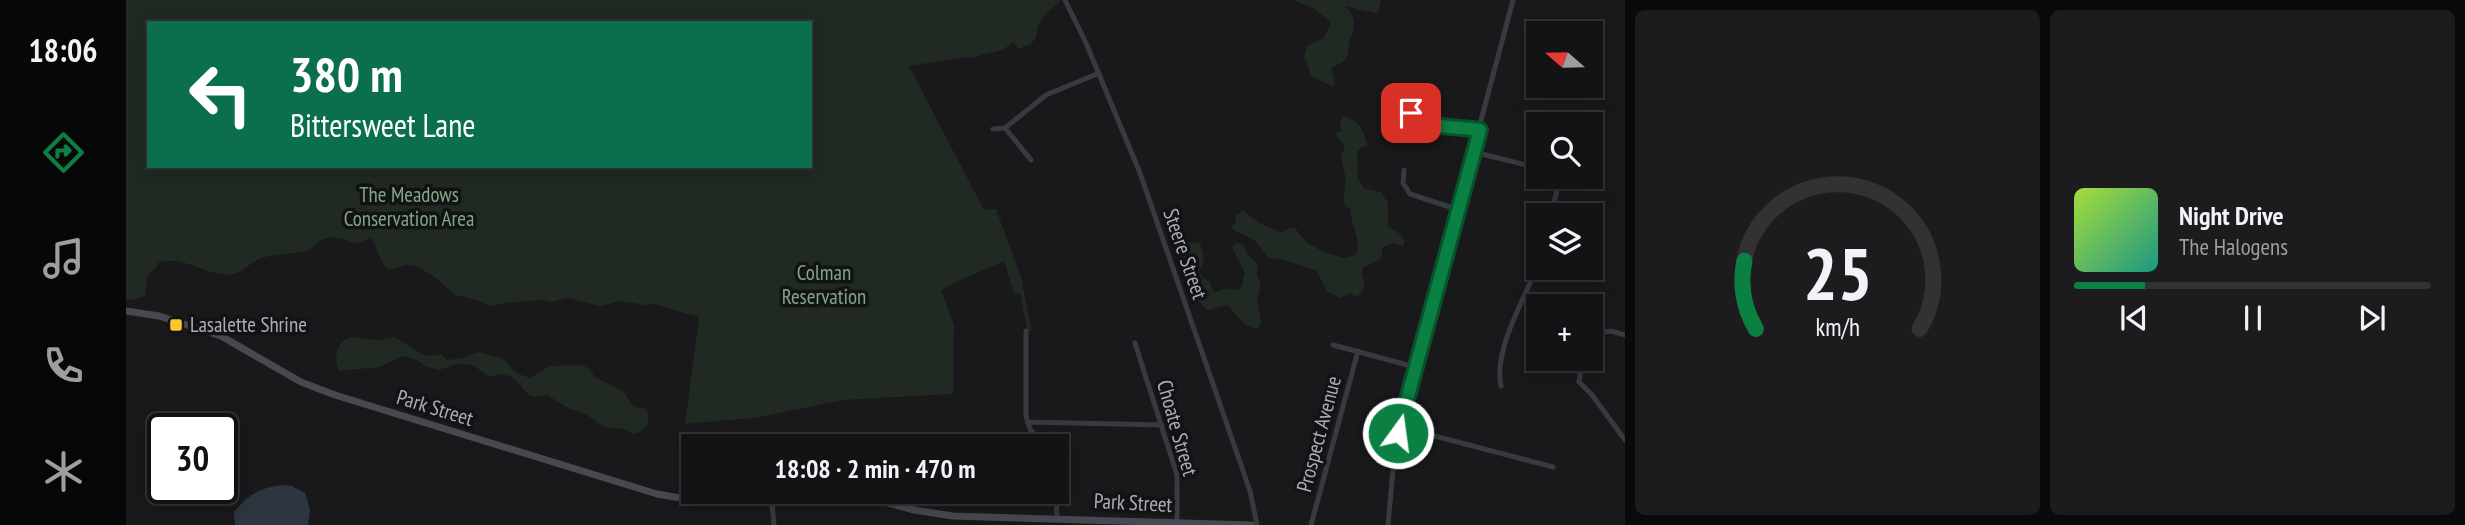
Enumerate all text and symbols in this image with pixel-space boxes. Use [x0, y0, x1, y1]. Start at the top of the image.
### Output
north arrow [1526, 21, 1603, 98]
map controls [1526, 21, 1603, 371]
text: 18:06 [28, 29, 98, 71]
text: 380 m [290, 42, 403, 106]
icon: left [175, 49, 266, 140]
pin [1381, 83, 1441, 143]
icon: arrive [1392, 94, 1430, 132]
text: Bittersweet Lane [290, 104, 475, 146]
button: search [1526, 112, 1603, 189]
icon: directions [39, 128, 88, 177]
park label: The Meadows Conservation Area [344, 181, 474, 232]
text: Night Drive [2179, 199, 2284, 232]
button: layers [1526, 203, 1603, 280]
street label: Steere Street [1157, 205, 1214, 303]
text: 25 [1803, 225, 1872, 319]
text: The Halogens [2179, 232, 2288, 261]
icon: music [39, 234, 88, 283]
park label: Colman Reservation [782, 259, 866, 310]
button: + [1526, 294, 1603, 371]
icon: previous [2115, 299, 2153, 337]
icon: pause [2234, 299, 2272, 337]
icon: next [2353, 299, 2391, 337]
text: km/h [1815, 310, 1860, 342]
place label: Lasalette Shrine [190, 311, 307, 338]
marker: Lasalette Shrine [168, 317, 184, 333]
icon: phone [39, 341, 88, 390]
street label: Prospect Avenue [1290, 373, 1347, 495]
street label: Choate Street [1151, 377, 1204, 479]
street label: Park Street [394, 383, 477, 432]
position arrow [1361, 396, 1435, 470]
speed limit sign: 30 [147, 413, 238, 504]
icon: climate [39, 447, 88, 496]
text: 18:08 · 2 min · 470 m [775, 452, 975, 485]
street label: Park Street [1093, 487, 1173, 518]

